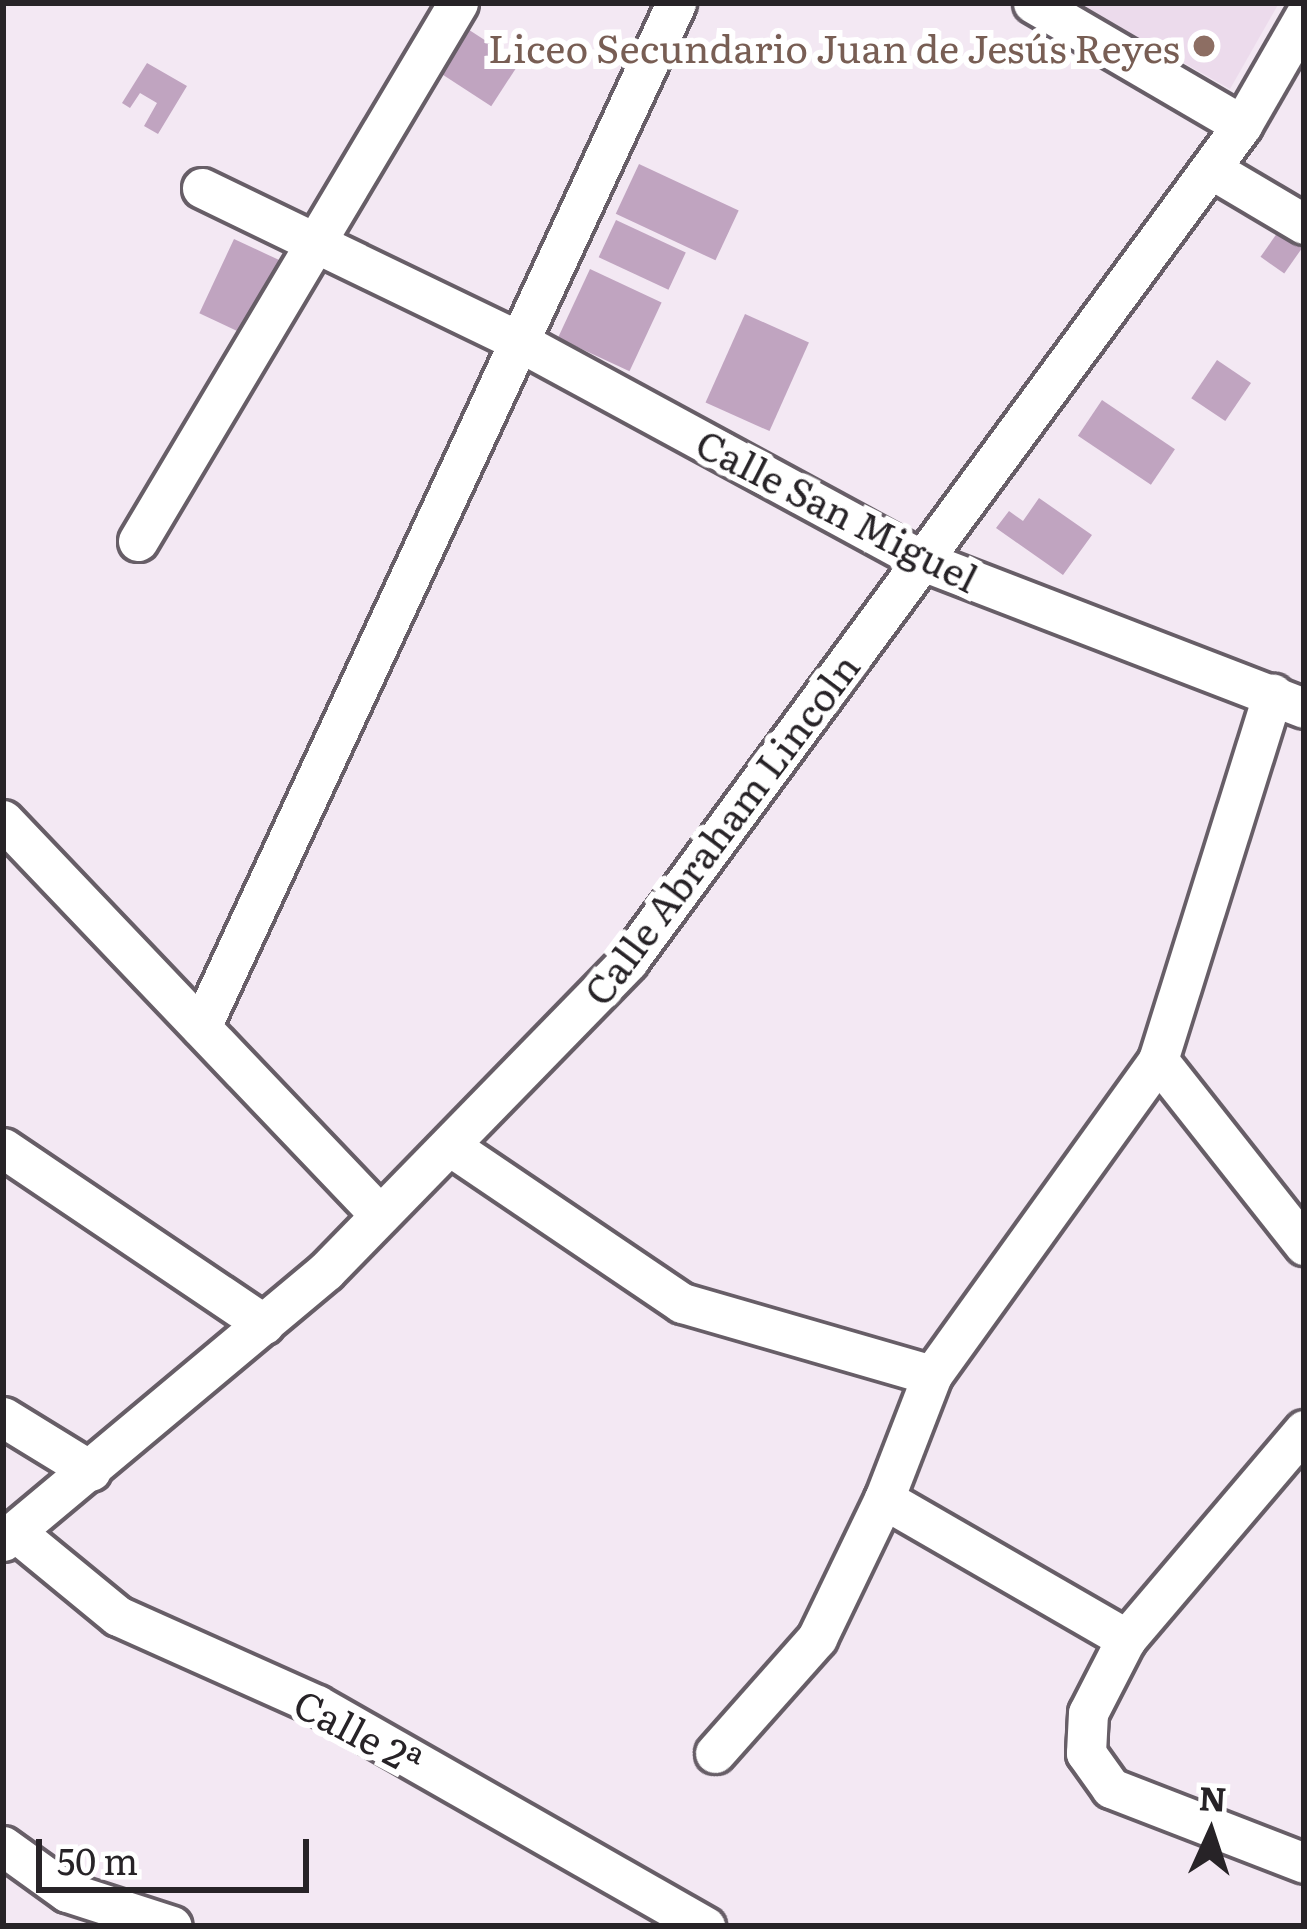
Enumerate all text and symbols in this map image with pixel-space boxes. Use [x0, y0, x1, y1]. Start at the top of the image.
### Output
place label: Liceo Secundario Juan de Jesús Reyes [488, 23, 1180, 69]
marker: Liceo Secundario Juan de Jesús Reyes [1191, 33, 1217, 59]
street label: Calle San Miguel [689, 418, 987, 600]
street label: Calle Abraham Lincoln [573, 643, 867, 1013]
street label: Calle 2ª [287, 1678, 431, 1784]
text: N [1198, 1771, 1228, 1822]
north arrow [1151, 1773, 1271, 1893]
scale bar [42, 1815, 315, 1889]
text: 50 m [57, 1833, 138, 1886]

